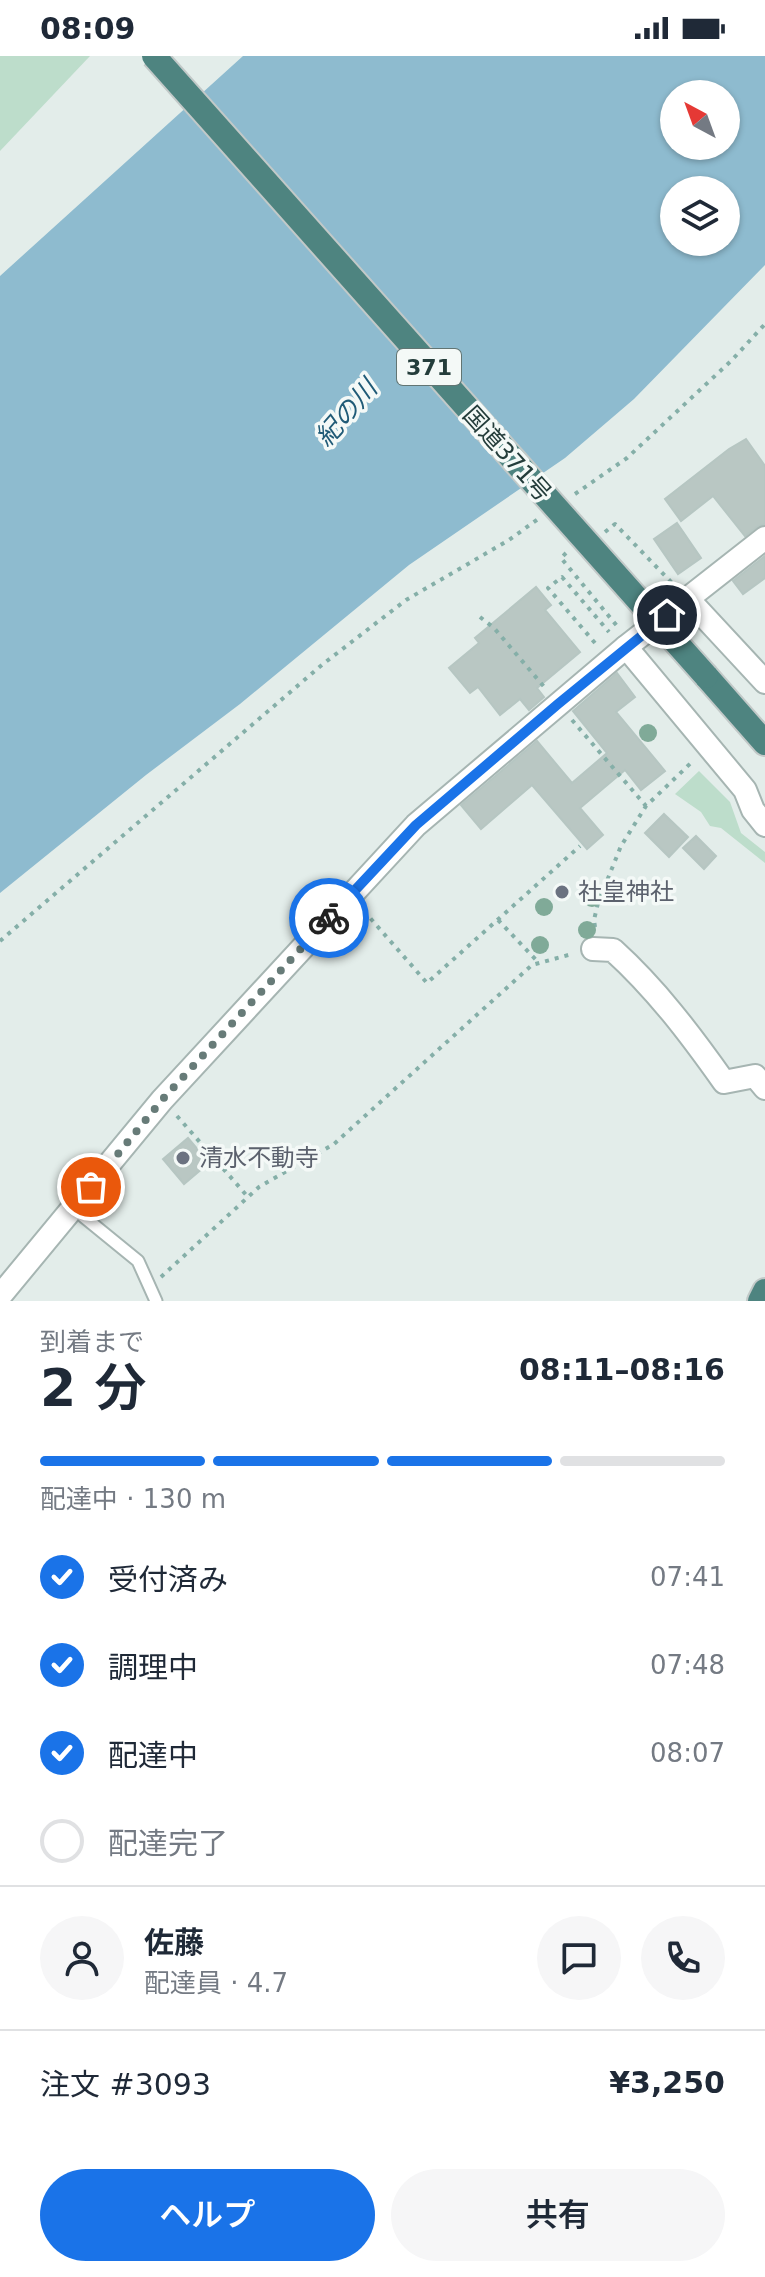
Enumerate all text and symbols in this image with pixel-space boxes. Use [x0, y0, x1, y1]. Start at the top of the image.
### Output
text: 08:09 [40, 11, 136, 46]
north arrow [660, 80, 740, 160]
map controls [660, 80, 740, 256]
button: layers [660, 176, 740, 256]
road number: 371 [397, 349, 461, 385]
water label: 紀の川 [309, 371, 385, 452]
street label: 国道371号 [457, 401, 557, 507]
pin [633, 581, 701, 649]
icon: home [645, 593, 689, 637]
courier [289, 878, 369, 958]
place label: 社皇神社 [578, 878, 674, 906]
marker: 社皇神社 [553, 883, 571, 901]
icon: bike [307, 896, 351, 940]
place label: 清水不動寺 [199, 1144, 319, 1172]
marker: 清水不動寺 [174, 1149, 192, 1167]
pin [57, 1153, 125, 1221]
icon: bag [69, 1165, 113, 1209]
text: 到着まで [40, 1327, 144, 1357]
text: 08:11–08:16 [519, 1352, 725, 1387]
text: 2 分 [40, 1358, 146, 1418]
text: 配達中 · 130 m [40, 1484, 226, 1514]
icon: check [40, 1555, 84, 1599]
text: 受付済み [108, 1562, 228, 1597]
text: 07:41 [650, 1562, 725, 1592]
icon: check [40, 1643, 84, 1687]
text: 調理中 [108, 1650, 198, 1685]
text: 07:48 [650, 1650, 725, 1680]
icon: check [40, 1731, 84, 1775]
text: 配達中 [108, 1738, 198, 1773]
text: 08:07 [650, 1738, 725, 1768]
text: 配達完了 [108, 1826, 228, 1861]
button: person [40, 1916, 124, 2000]
button: chat [537, 1916, 621, 2000]
button: phone [641, 1916, 725, 2000]
text: 佐藤 [144, 1925, 204, 1960]
text: 配達員 · 4.7 [144, 1968, 288, 1998]
text: ¥3,250 [609, 2065, 725, 2100]
text: 注文 #3093 [40, 2067, 211, 2102]
button: ヘルプ [40, 2169, 375, 2261]
button: 共有 [391, 2169, 725, 2261]

